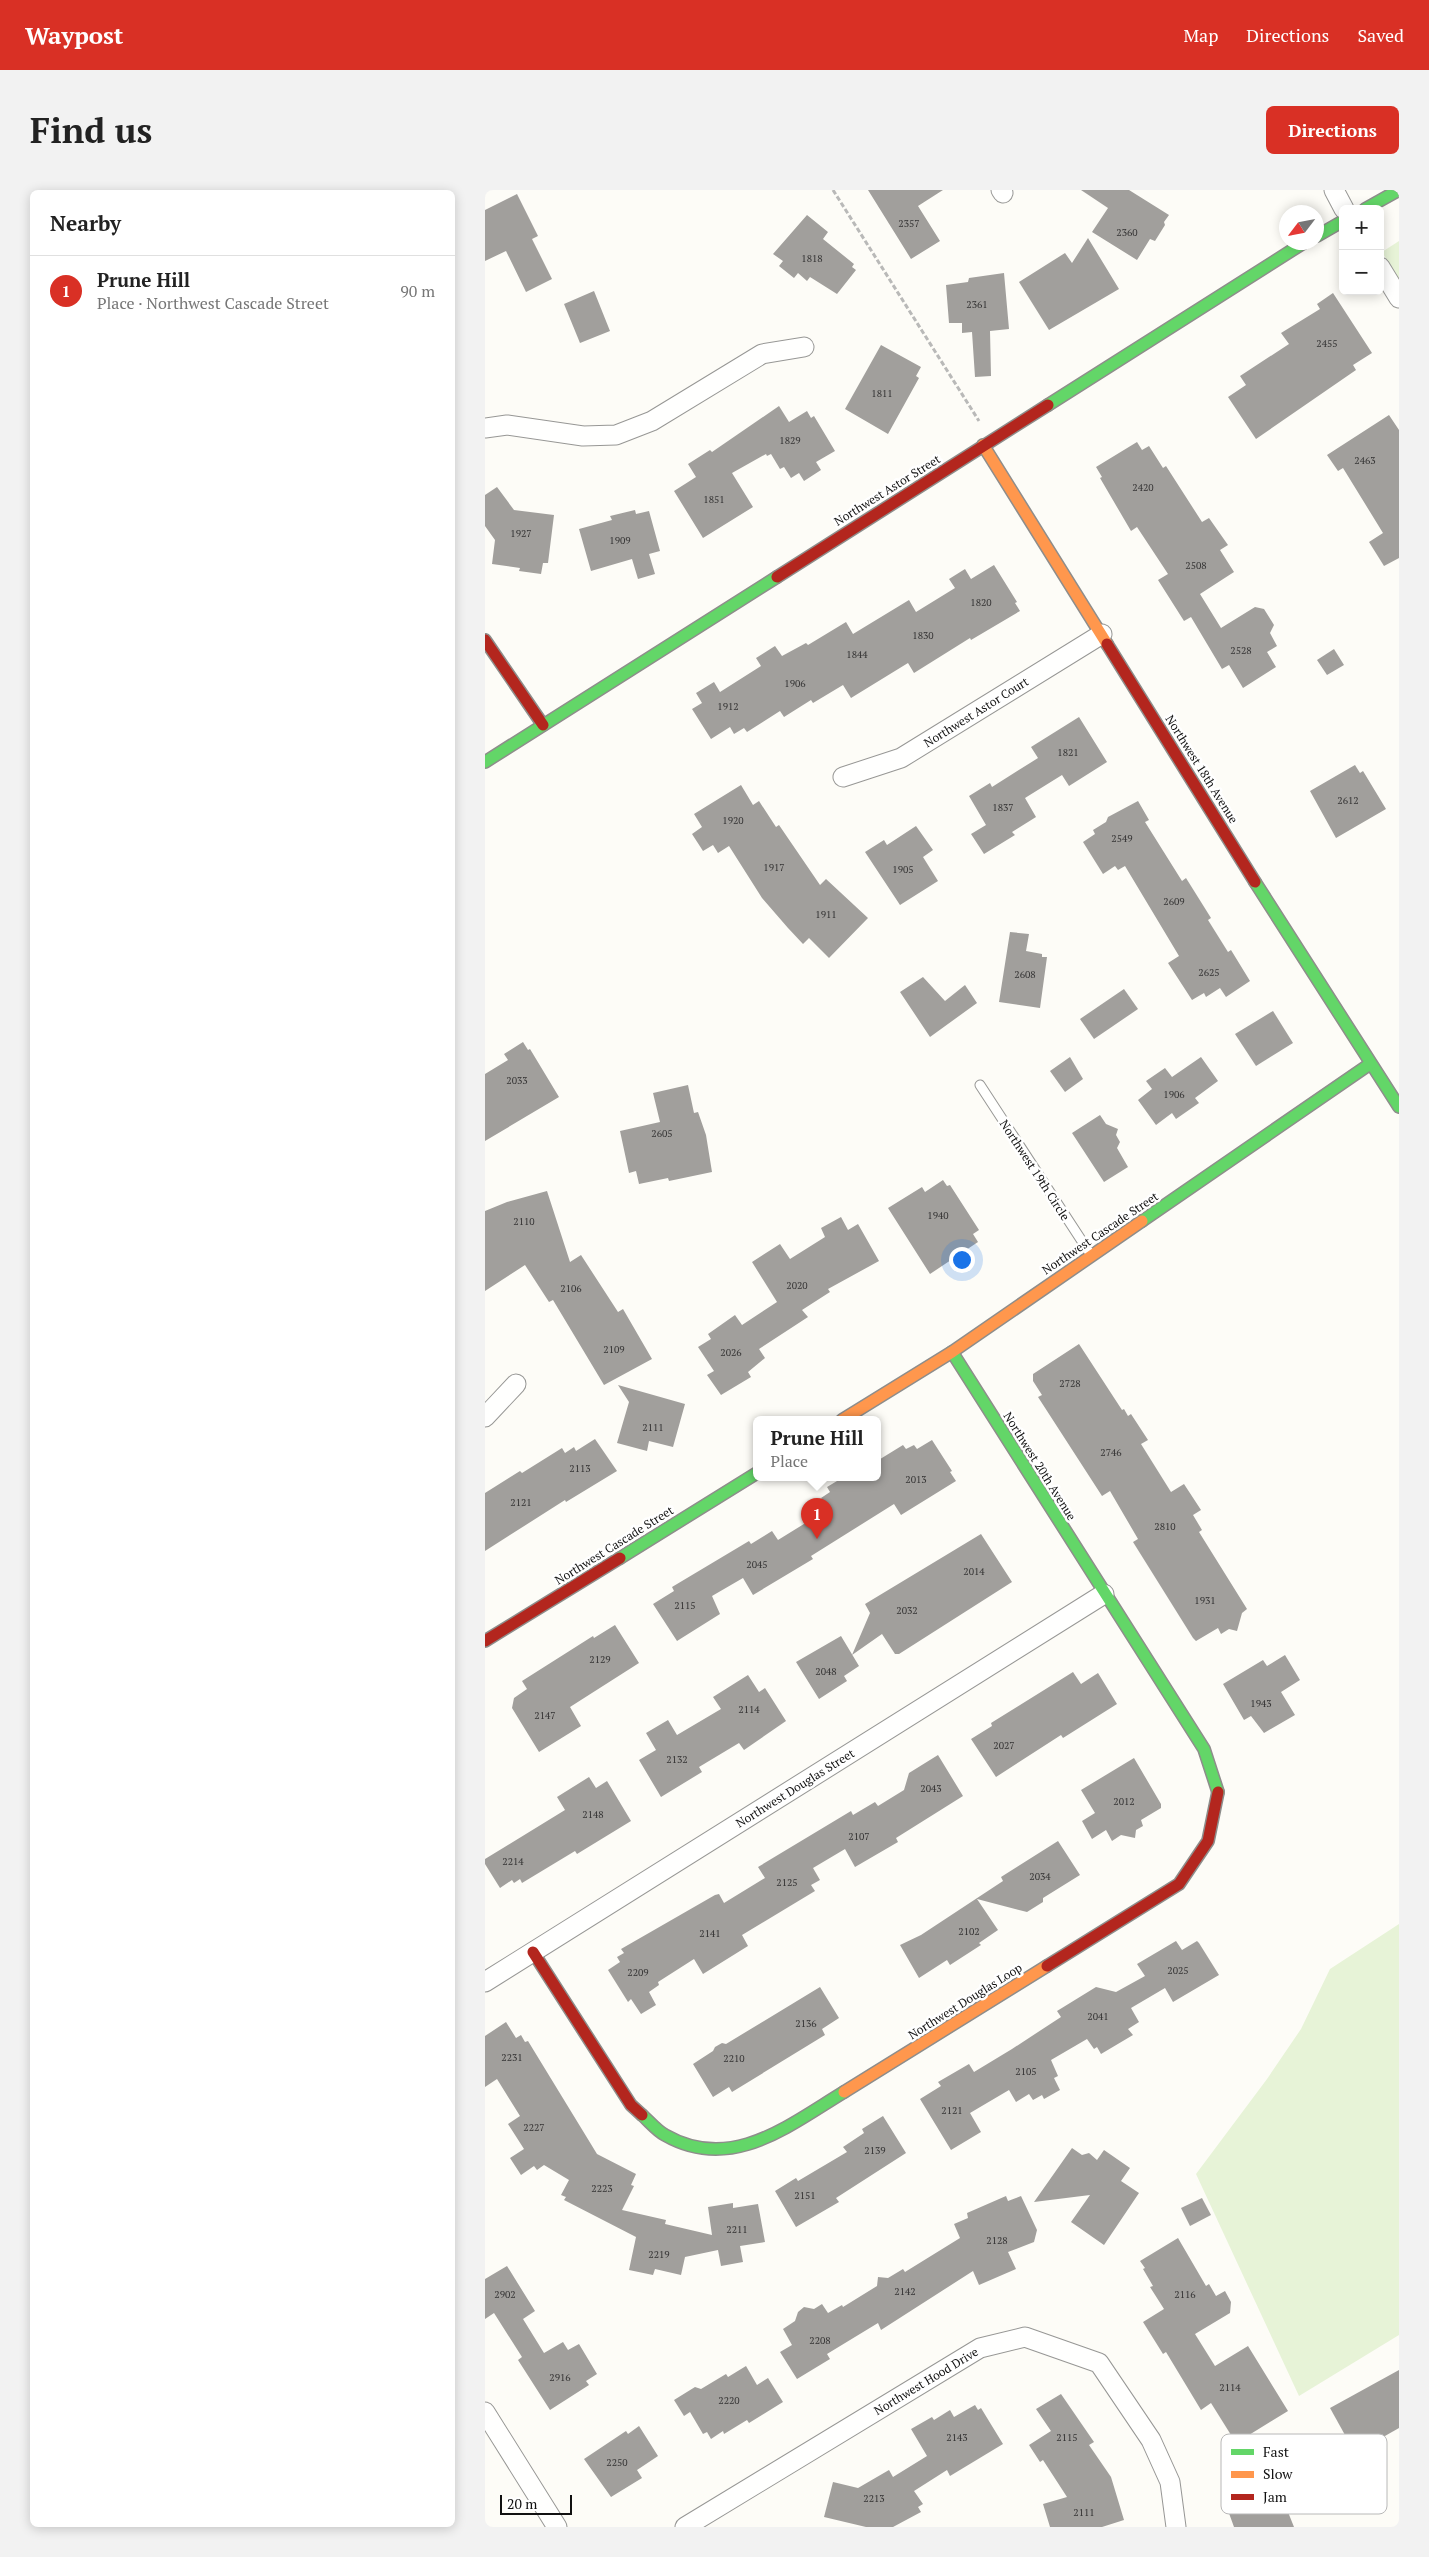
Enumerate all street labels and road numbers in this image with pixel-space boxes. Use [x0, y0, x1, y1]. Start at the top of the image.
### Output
street label: Northwest Astor Street [831, 451, 943, 529]
street label: Northwest Astor Court [921, 673, 1032, 750]
street label: Northwest 18th Avenue [1163, 712, 1241, 826]
street label: Northwest 19th Circle [997, 1117, 1073, 1223]
street label: Northwest Cascade Street [1039, 1188, 1161, 1278]
street label: Northwest 20th Avenue [1001, 1409, 1079, 1523]
street label: Northwest Cascade Street [552, 1502, 677, 1588]
street label: Northwest Douglas Street [733, 1745, 857, 1831]
street label: Northwest Douglas Loop [905, 1960, 1025, 2042]
street label: Northwest Hood Drive [871, 2344, 981, 2418]

